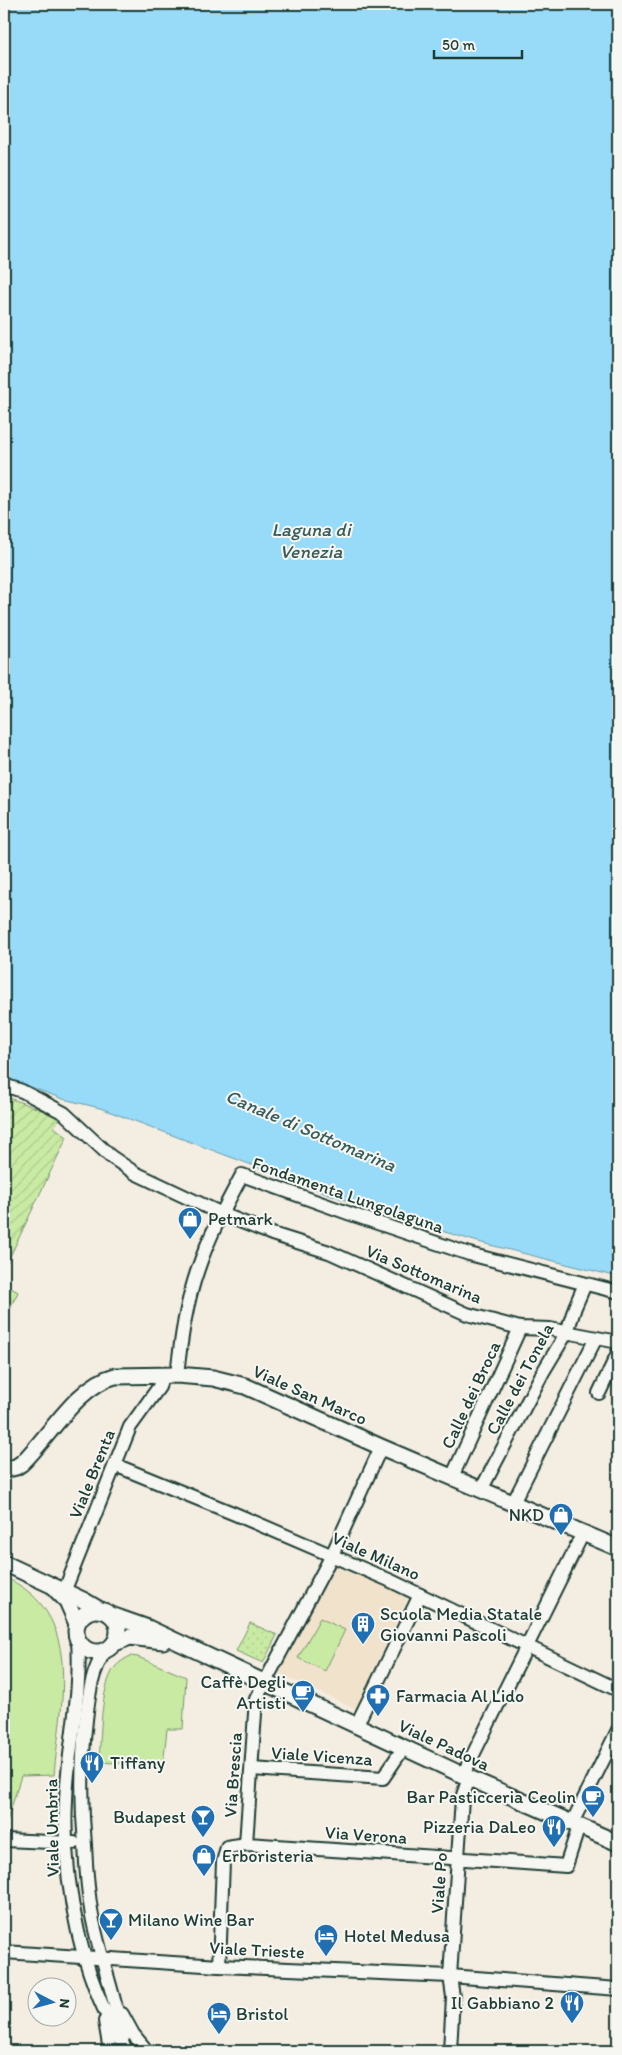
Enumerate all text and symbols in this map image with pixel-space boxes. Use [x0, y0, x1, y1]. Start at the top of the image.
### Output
scale bar [434, 28, 522, 60]
text: 50 m [442, 36, 475, 54]
water label: Laguna di Venezia [271, 518, 353, 563]
water label: Canale di Sottomarina [222, 1084, 399, 1177]
street label: Fondamenta Lungolaguna [249, 1152, 447, 1238]
shop icon: Petmark [177, 1206, 203, 1240]
place label: Petmark [208, 1208, 274, 1230]
street label: Via Sottomarina [362, 1240, 486, 1309]
street label: Calle dei Tonela [481, 1319, 559, 1439]
street label: Calle dei Broca [436, 1337, 506, 1452]
street label: Viale San Marco [249, 1360, 371, 1430]
street label: Viale Brenta [64, 1426, 120, 1522]
shop icon: NKD [548, 1502, 574, 1536]
place label: NKD [509, 1504, 544, 1526]
street label: Viale Milano [328, 1527, 424, 1585]
place label: Scuola Media Statale Giovanni Pascoli [380, 1603, 542, 1646]
building icon: Scuola Media Statale Giovanni Pascoli [350, 1611, 376, 1645]
place label: Caffè Degli Artisti [200, 1671, 286, 1714]
cafe icon: Caffè Degli Artisti [290, 1679, 316, 1713]
pharmacy icon: Farmacia Al Lido [365, 1683, 391, 1717]
place label: Farmacia Al Lido [396, 1685, 524, 1707]
street label: Viale Padova [395, 1714, 494, 1776]
street label: Via Brescia [219, 1732, 247, 1818]
street label: Viale Vicenza [270, 1741, 374, 1771]
restaurant icon: Tiffany [79, 1750, 105, 1784]
place label: Tiffany [110, 1752, 166, 1774]
street label: Viale Umbria [40, 1779, 64, 1877]
cafe icon: Bar Pasticceria Ceolin [580, 1784, 606, 1818]
place label: Bar Pasticceria Ceolin [406, 1786, 576, 1808]
bar icon: Budapest [190, 1804, 216, 1838]
place label: Budapest [113, 1806, 186, 1828]
restaurant icon: Pizzeria DaLeo [541, 1814, 567, 1848]
place label: Pizzeria DaLeo [423, 1816, 536, 1838]
street label: Via Verona [324, 1821, 408, 1849]
shop icon: Erboristeria [191, 1843, 217, 1877]
place label: Erboristeria [222, 1845, 313, 1867]
street label: Viale Po [426, 1852, 452, 1914]
bar icon: Milano Wine Bar [98, 1907, 124, 1941]
place label: Milano Wine Bar [128, 1909, 255, 1931]
hotel icon: Hotel Medusa [313, 1923, 339, 1957]
place label: Hotel Medusa [344, 1925, 450, 1947]
street label: Viale Trieste [209, 1937, 305, 1963]
north arrow [28, 1978, 78, 2028]
restaurant icon: Il Gabbiano 2 [559, 1990, 585, 2024]
place label: Il Gabbiano 2 [451, 1992, 555, 2014]
text: N [55, 1998, 73, 2009]
hotel icon: Bristol [206, 2001, 232, 2035]
place label: Bristol [236, 2003, 288, 2025]

